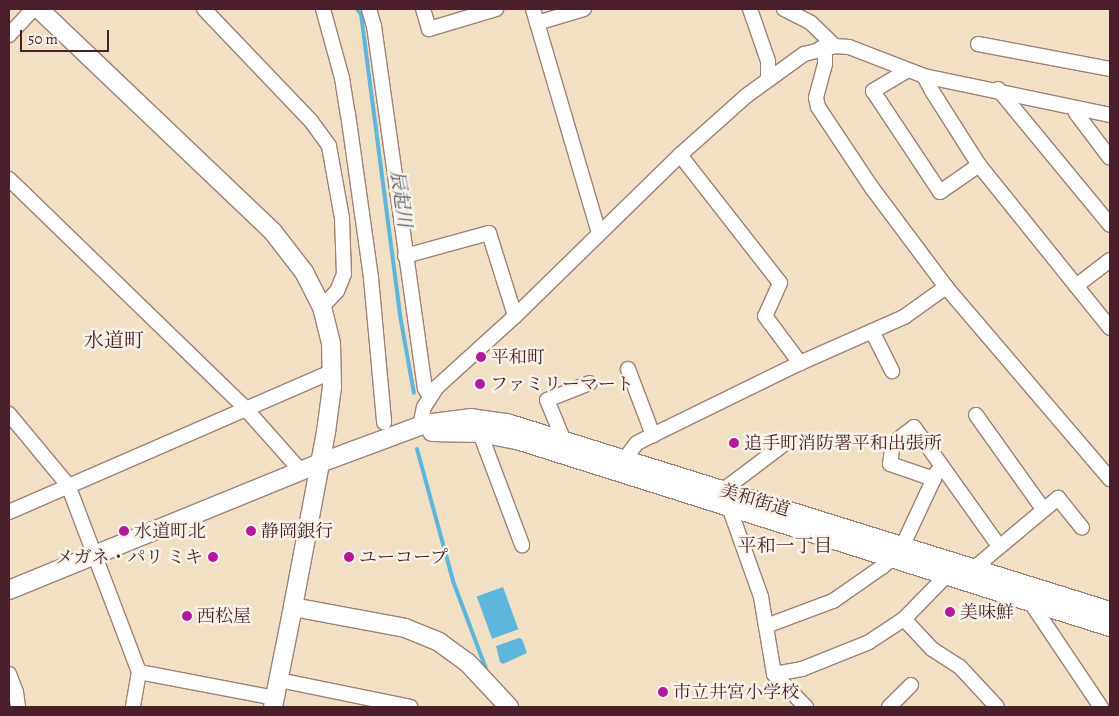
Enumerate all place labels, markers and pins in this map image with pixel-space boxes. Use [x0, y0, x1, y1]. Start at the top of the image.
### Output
place label: 平和町 [491, 346, 545, 368]
marker: 平和町 [475, 351, 487, 363]
place label: ファミリーマート [490, 373, 634, 395]
marker: ファミリーマート [474, 378, 486, 390]
place label: 追手町消防署平和出張所 [744, 432, 942, 454]
marker: 追手町消防署平和出張所 [728, 437, 740, 449]
place label: 水道町北 [134, 520, 206, 542]
place label: 静岡銀行 [261, 520, 333, 542]
marker: 水道町北 [118, 525, 130, 537]
marker: 静岡銀行 [245, 525, 257, 537]
place label: メガネ・パリ ミキ [55, 546, 203, 568]
place label: ユーコープ [359, 546, 449, 568]
marker: メガネ・パリ ミキ [207, 551, 219, 563]
marker: ユーコープ [343, 551, 355, 563]
place label: 美味鮮 [960, 601, 1014, 623]
place label: 西松屋 [197, 605, 251, 627]
marker: 美味鮮 [944, 606, 956, 618]
marker: 西松屋 [181, 610, 193, 622]
place label: 市立井宮小学校 [673, 681, 799, 703]
marker: 市立井宮小学校 [657, 686, 669, 698]

